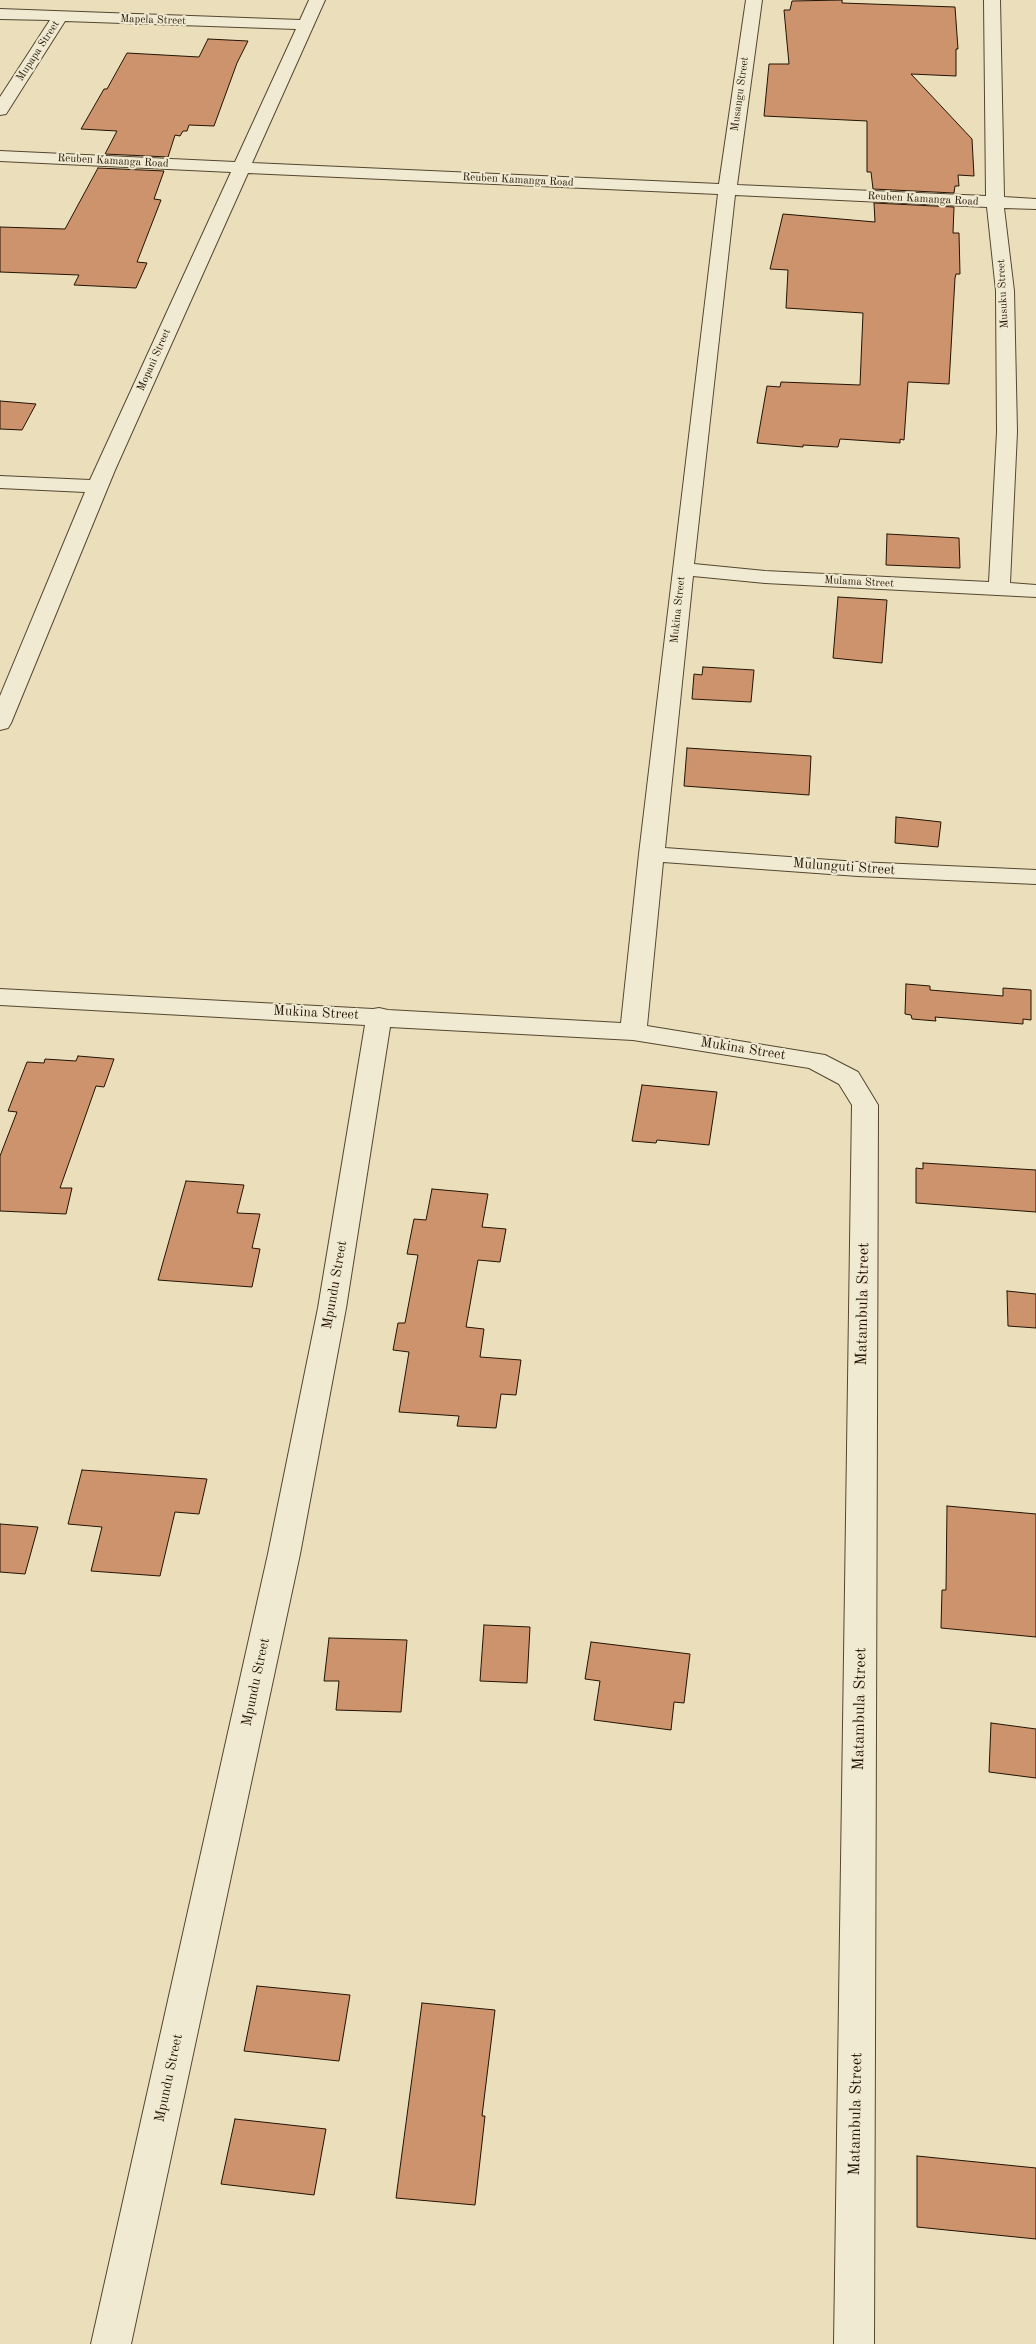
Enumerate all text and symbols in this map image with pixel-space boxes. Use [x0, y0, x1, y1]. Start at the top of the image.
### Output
street label: Mapela Street [120, 12, 186, 28]
street label: Mupapa Street [14, 18, 62, 84]
street label: Musangu Street [728, 56, 752, 132]
street label: Reuben Kamanga Road [57, 151, 169, 171]
street label: Reuben Kamanga Road [462, 170, 574, 190]
street label: Reuben Kamanga Road [867, 189, 979, 209]
street label: Musuku Street [995, 259, 1011, 329]
street label: Mopani Street [134, 327, 174, 393]
street label: Mulama Street [824, 574, 894, 590]
street label: Mukina Street [668, 576, 688, 644]
street label: Mulunguti Street [792, 855, 896, 879]
street label: Mukina Street [273, 1002, 359, 1024]
street label: Mukina Street [699, 1034, 787, 1064]
street label: Mpundu Street [319, 1239, 351, 1331]
street label: Matambula Street [852, 1242, 874, 1366]
street label: Mpundu Street [238, 1636, 274, 1728]
street label: Matambula Street [849, 1647, 871, 1771]
street label: Mpundu Street [151, 2032, 187, 2124]
street label: Matambula Street [845, 2052, 867, 2176]

